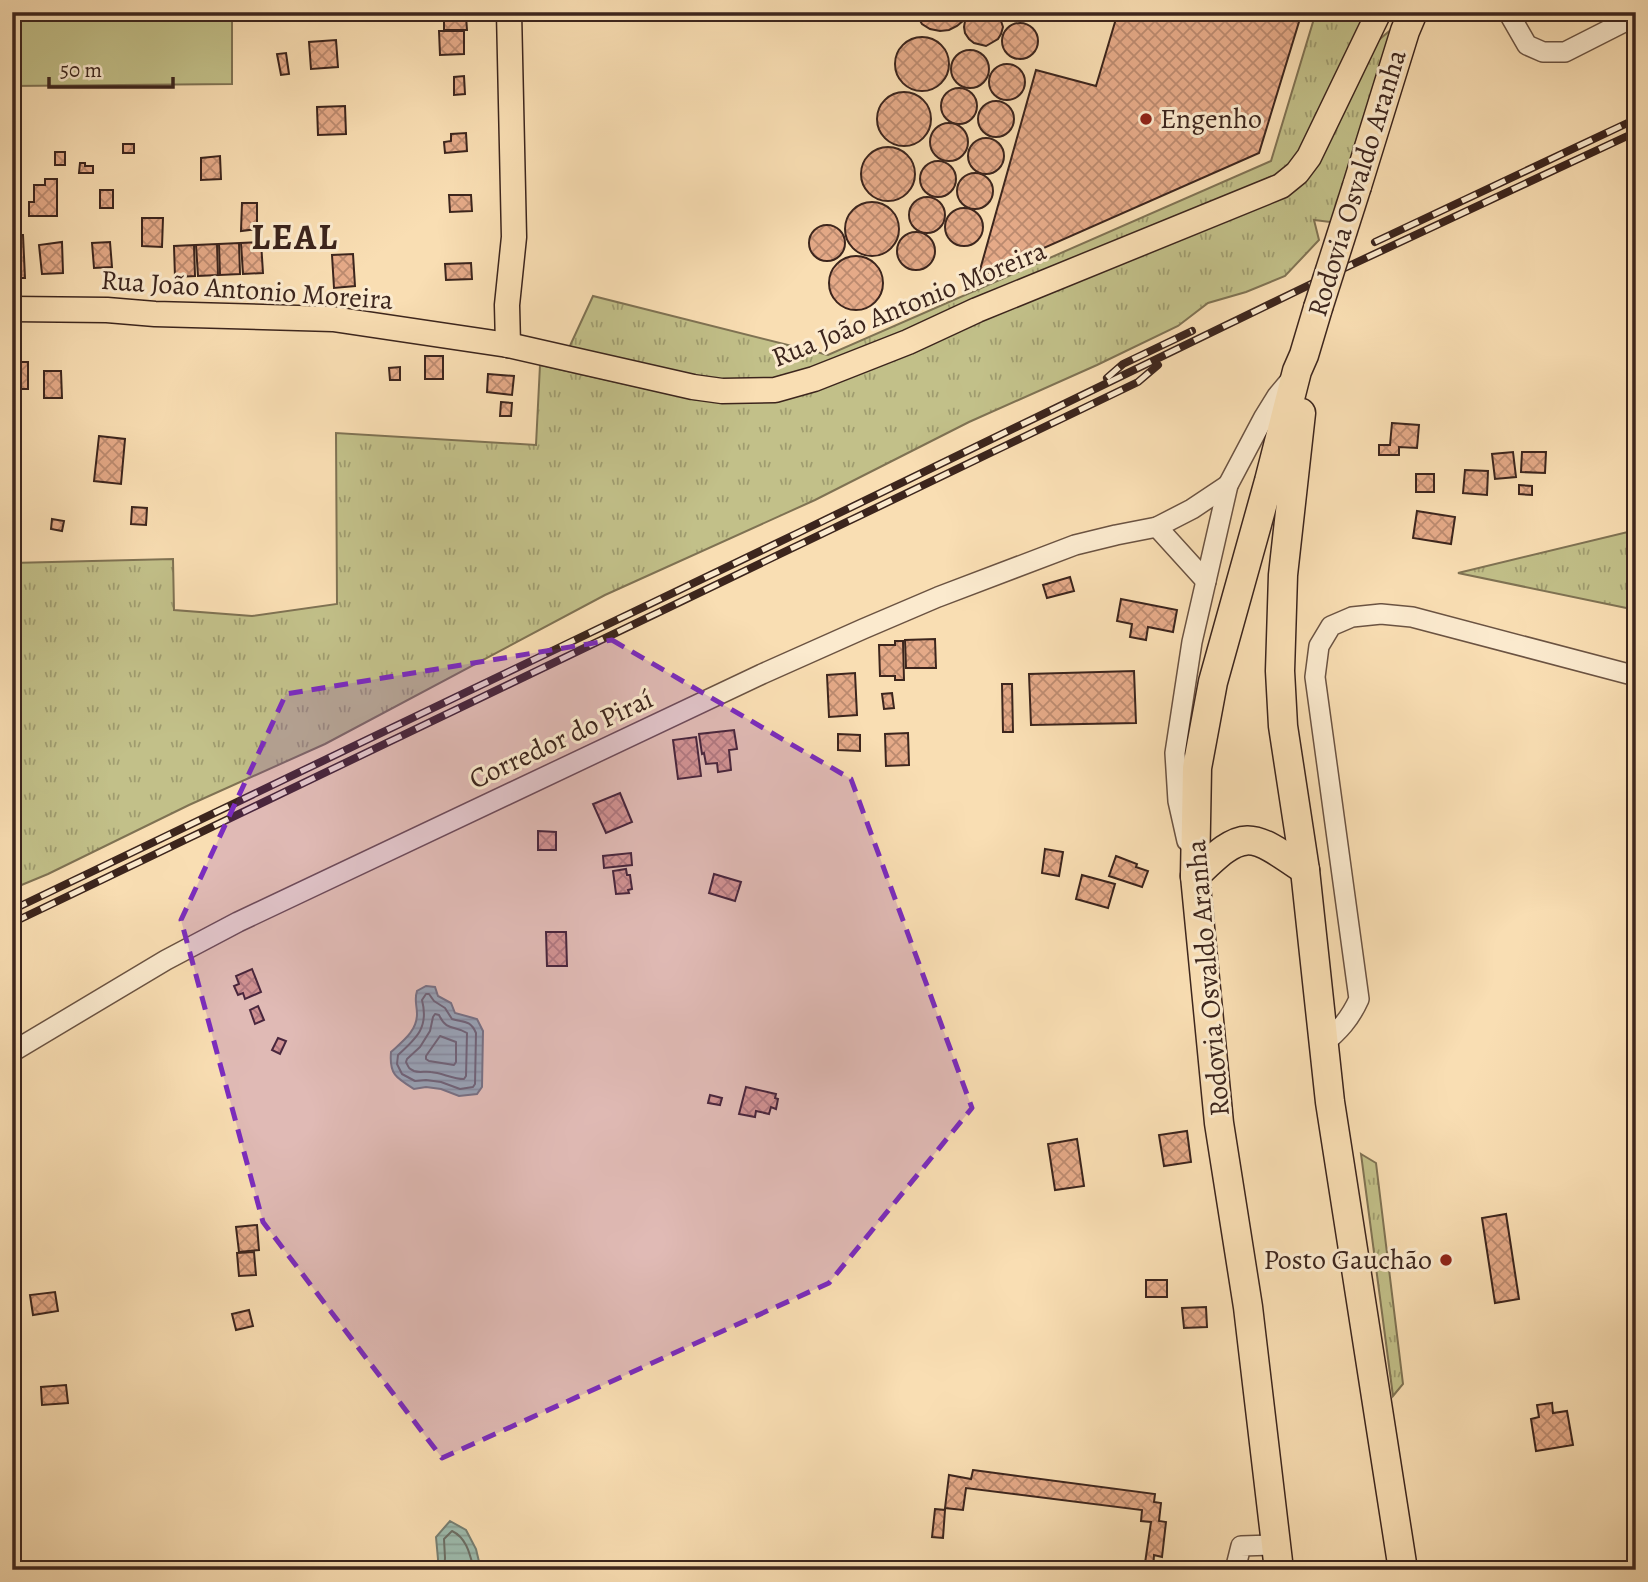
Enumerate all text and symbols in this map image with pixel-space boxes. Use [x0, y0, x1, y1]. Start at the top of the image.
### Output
street label: Rodovia Osvaldo Aranha [1298, 45, 1416, 321]
scale bar [49, 46, 173, 90]
text: 50 m [60, 56, 102, 84]
place label: Engenho [1160, 100, 1262, 138]
marker: Engenho [1138, 111, 1154, 127]
district label: LEAL [251, 213, 339, 261]
street label: Rua João Antonio Moreira [766, 231, 1052, 377]
street label: Rua João Antonio Moreira [100, 261, 394, 319]
street label: Corredor do Piraí [463, 680, 659, 798]
street label: Rodovia Osvaldo Aranha [1177, 838, 1239, 1118]
place label: Posto Gauchão [1263, 1241, 1432, 1279]
marker: Posto Gauchão [1438, 1252, 1454, 1268]

